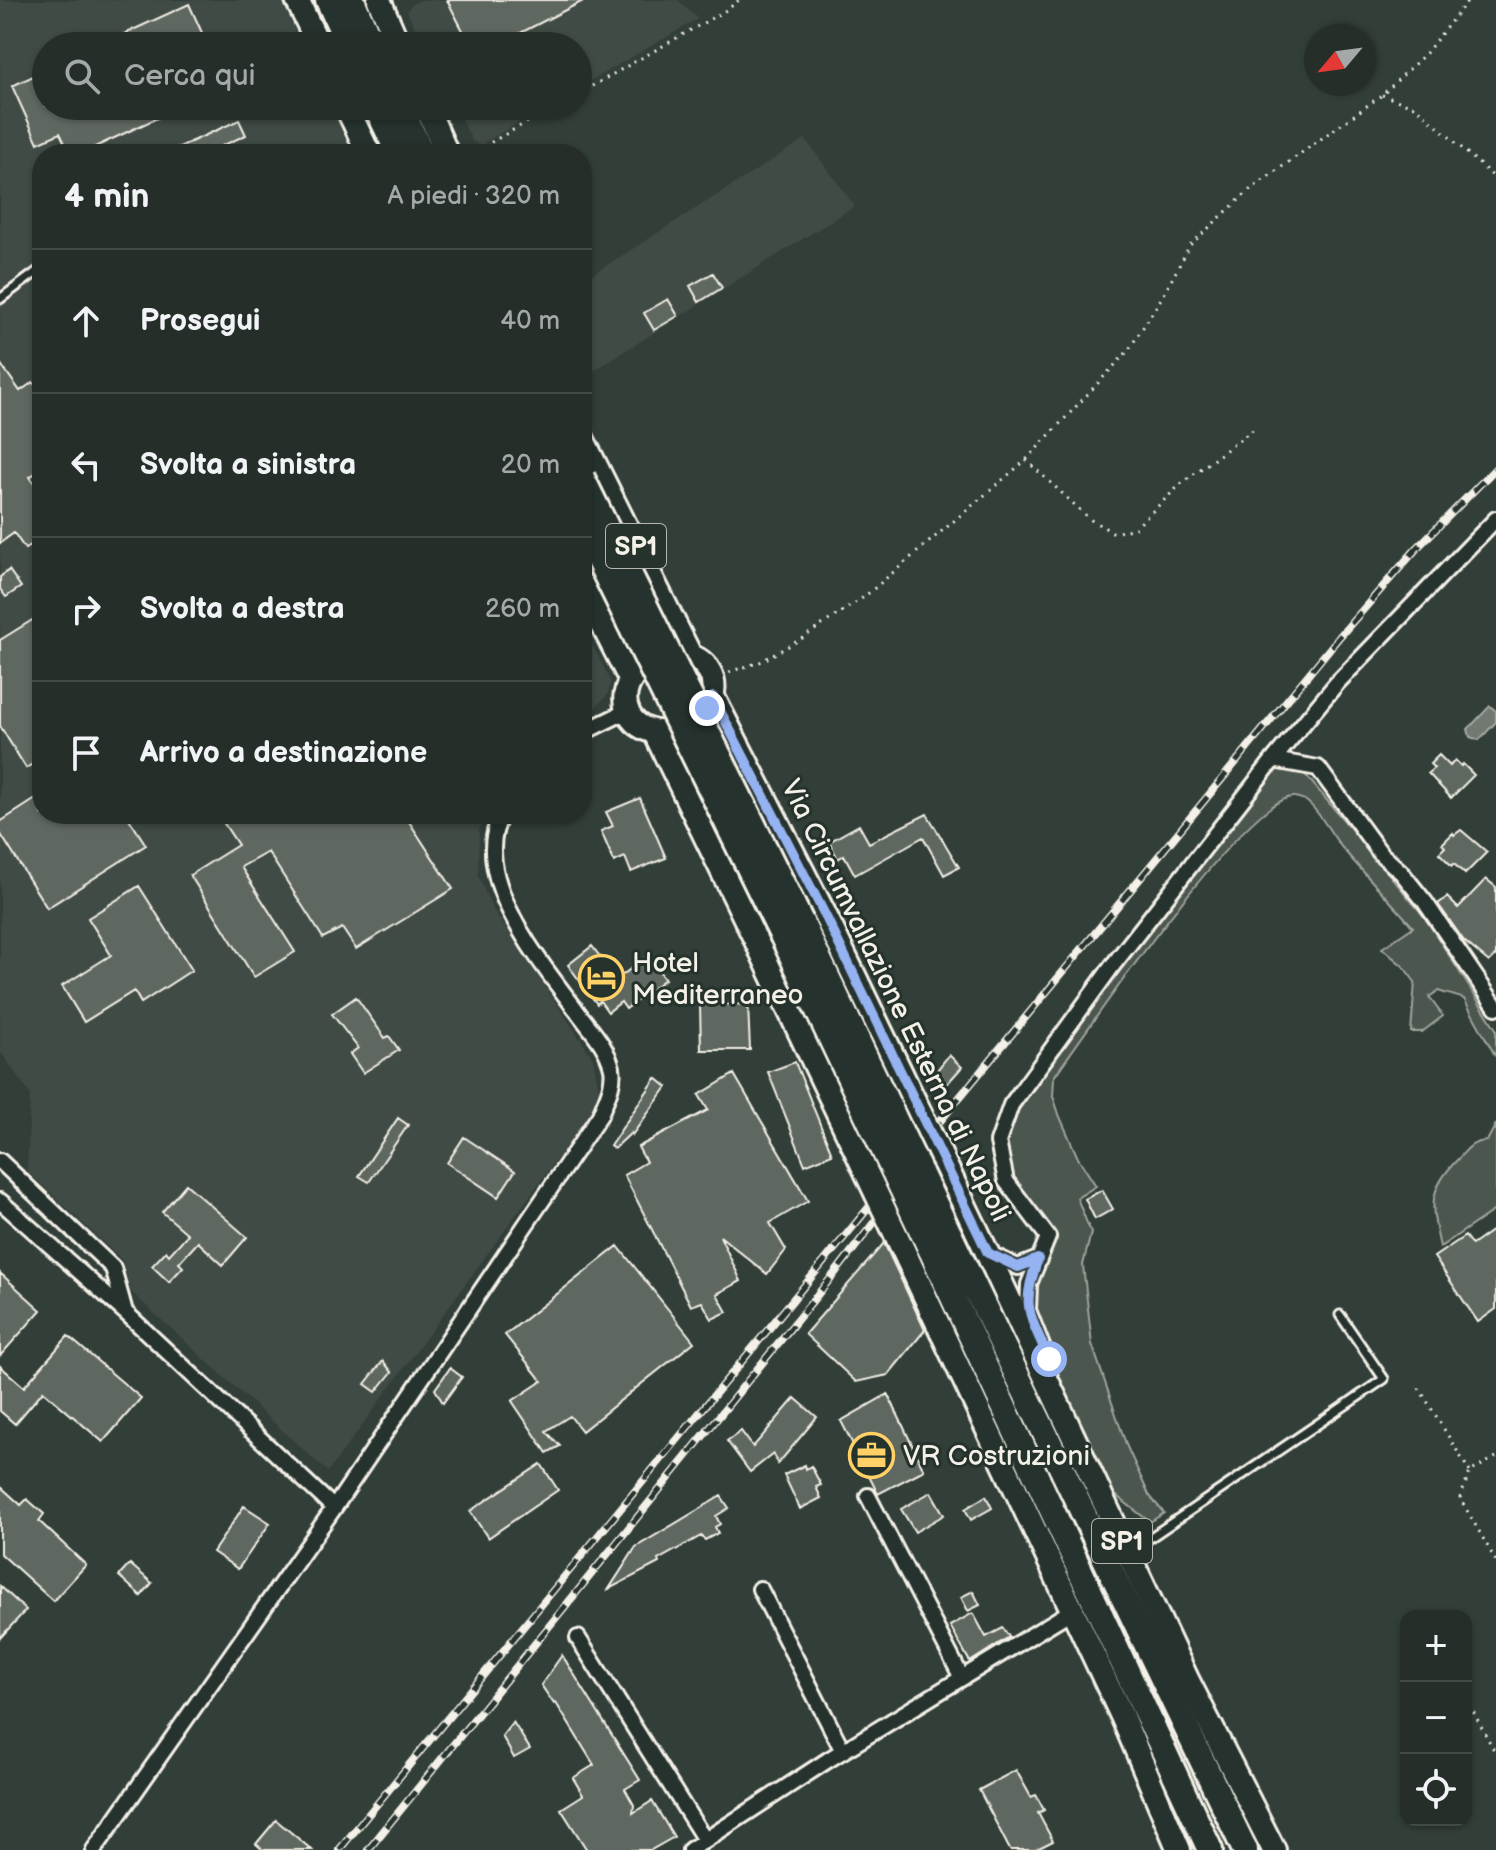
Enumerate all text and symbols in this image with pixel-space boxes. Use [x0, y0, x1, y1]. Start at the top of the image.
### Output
north arrow [1304, 24, 1376, 96]
search box [32, 32, 592, 120]
icon: search [60, 54, 104, 98]
text: Cerca qui [124, 58, 256, 94]
text: 4 min [64, 176, 150, 217]
text: A piedi · 320 m [387, 181, 560, 212]
icon: ahead [64, 299, 108, 343]
text: Prosegui [140, 303, 260, 339]
text: 40 m [500, 306, 560, 337]
icon: left [64, 443, 108, 487]
text: Svolta a sinistra [140, 447, 356, 483]
text: 20 m [501, 450, 560, 481]
road number: SP1 [606, 524, 666, 568]
icon: right [64, 587, 108, 631]
text: Svolta a destra [140, 591, 345, 627]
text: 260 m [485, 594, 560, 625]
route end [689, 690, 725, 726]
icon: arrive [64, 731, 108, 775]
text: Arrivo a destinazione [140, 735, 427, 771]
street label: Via Circumvallazione Esterna di Napoli [774, 774, 1017, 1227]
place label: Hotel Mediterraneo [632, 947, 804, 1012]
hotel icon: Hotel Mediterraneo [577, 954, 625, 1002]
route start [1031, 1341, 1067, 1377]
office icon: VR Costruzioni [848, 1431, 896, 1479]
place label: VR Costruzioni [903, 1440, 1090, 1473]
road number: SP1 [1092, 1519, 1152, 1563]
map controls [1400, 1610, 1472, 1826]
button: + [1400, 1610, 1472, 1682]
button: − [1400, 1682, 1472, 1754]
button: locate [1400, 1754, 1472, 1826]

